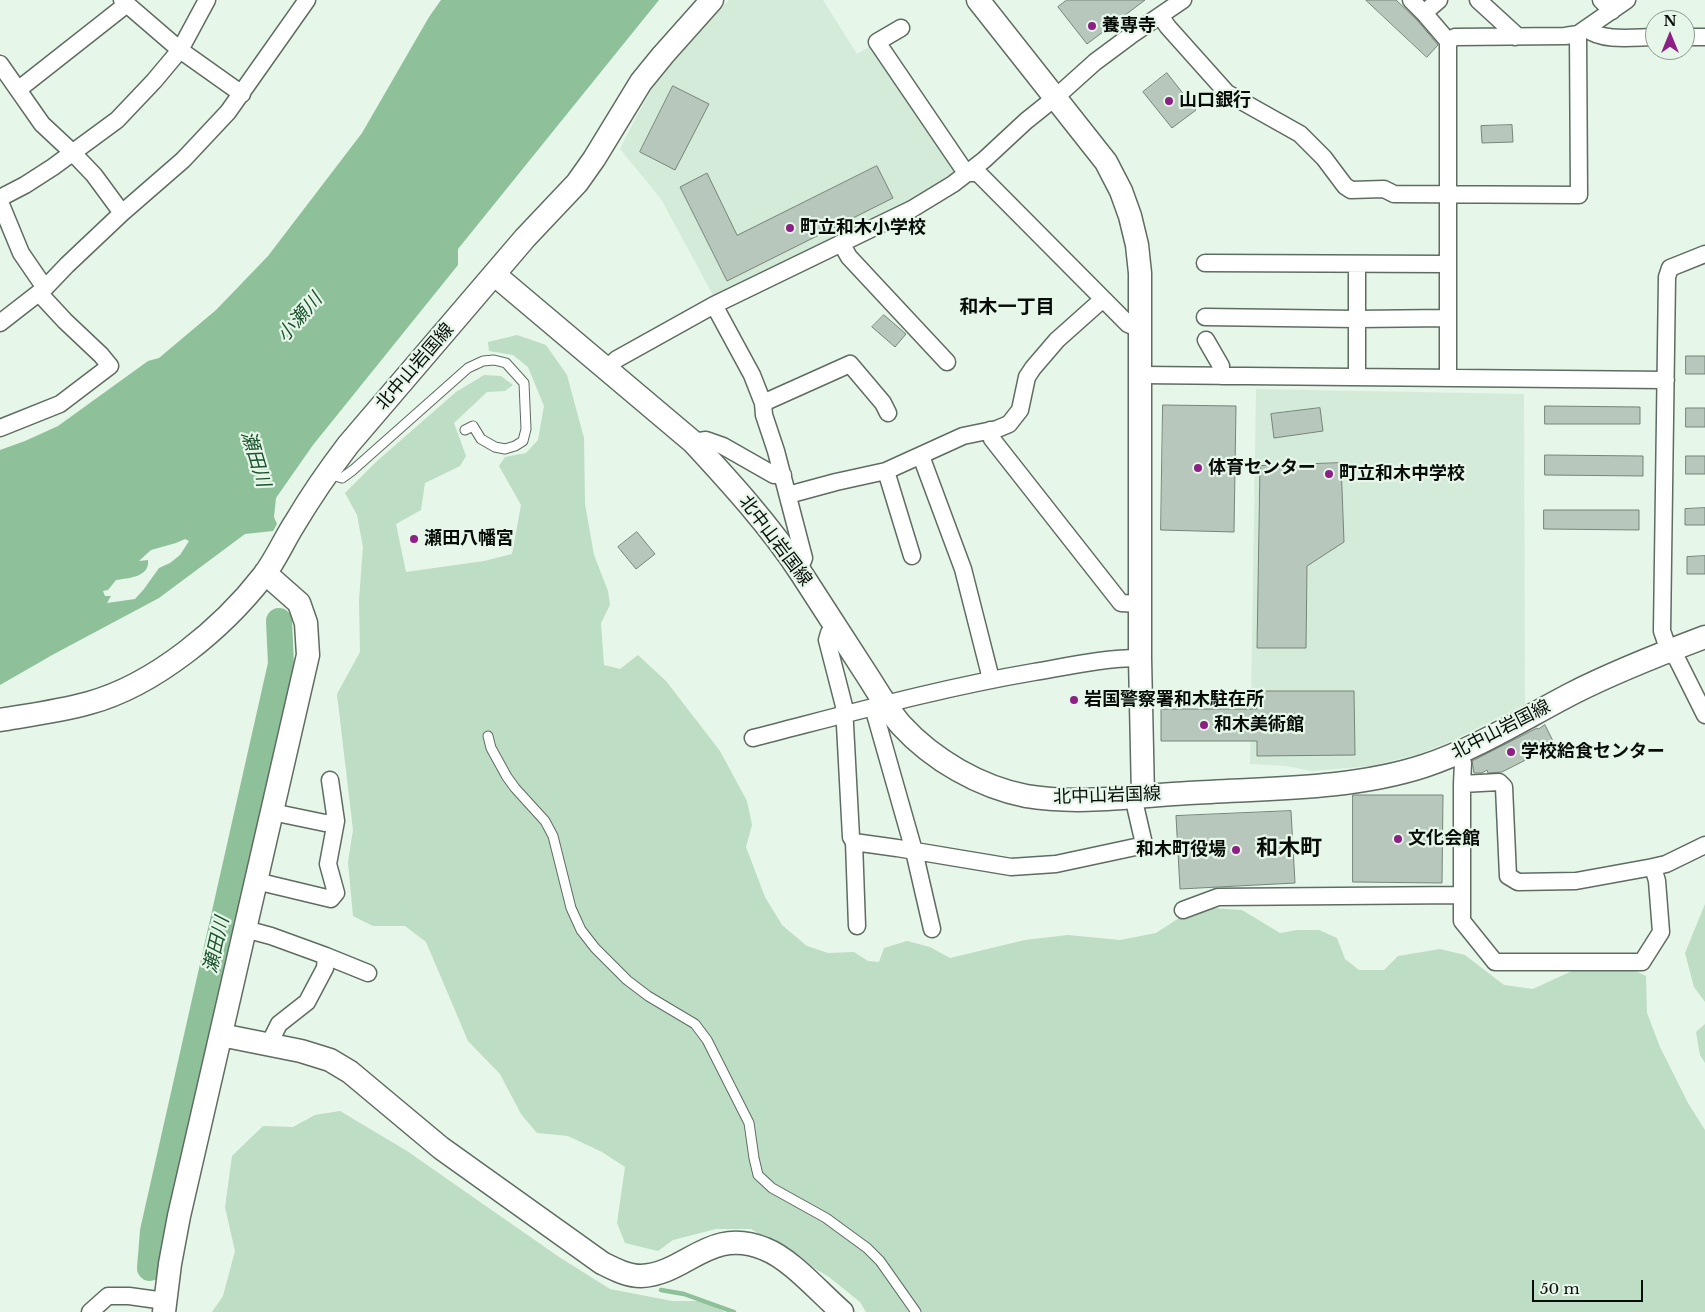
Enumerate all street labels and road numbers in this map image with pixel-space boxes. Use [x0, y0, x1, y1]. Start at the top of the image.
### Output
street label: 北中山岩国線 [371, 319, 459, 415]
street label: 北中山岩国線 [734, 491, 816, 591]
street label: 北中山岩国線 [1448, 696, 1554, 764]
street label: 北中山岩国線 [1053, 783, 1161, 809]

